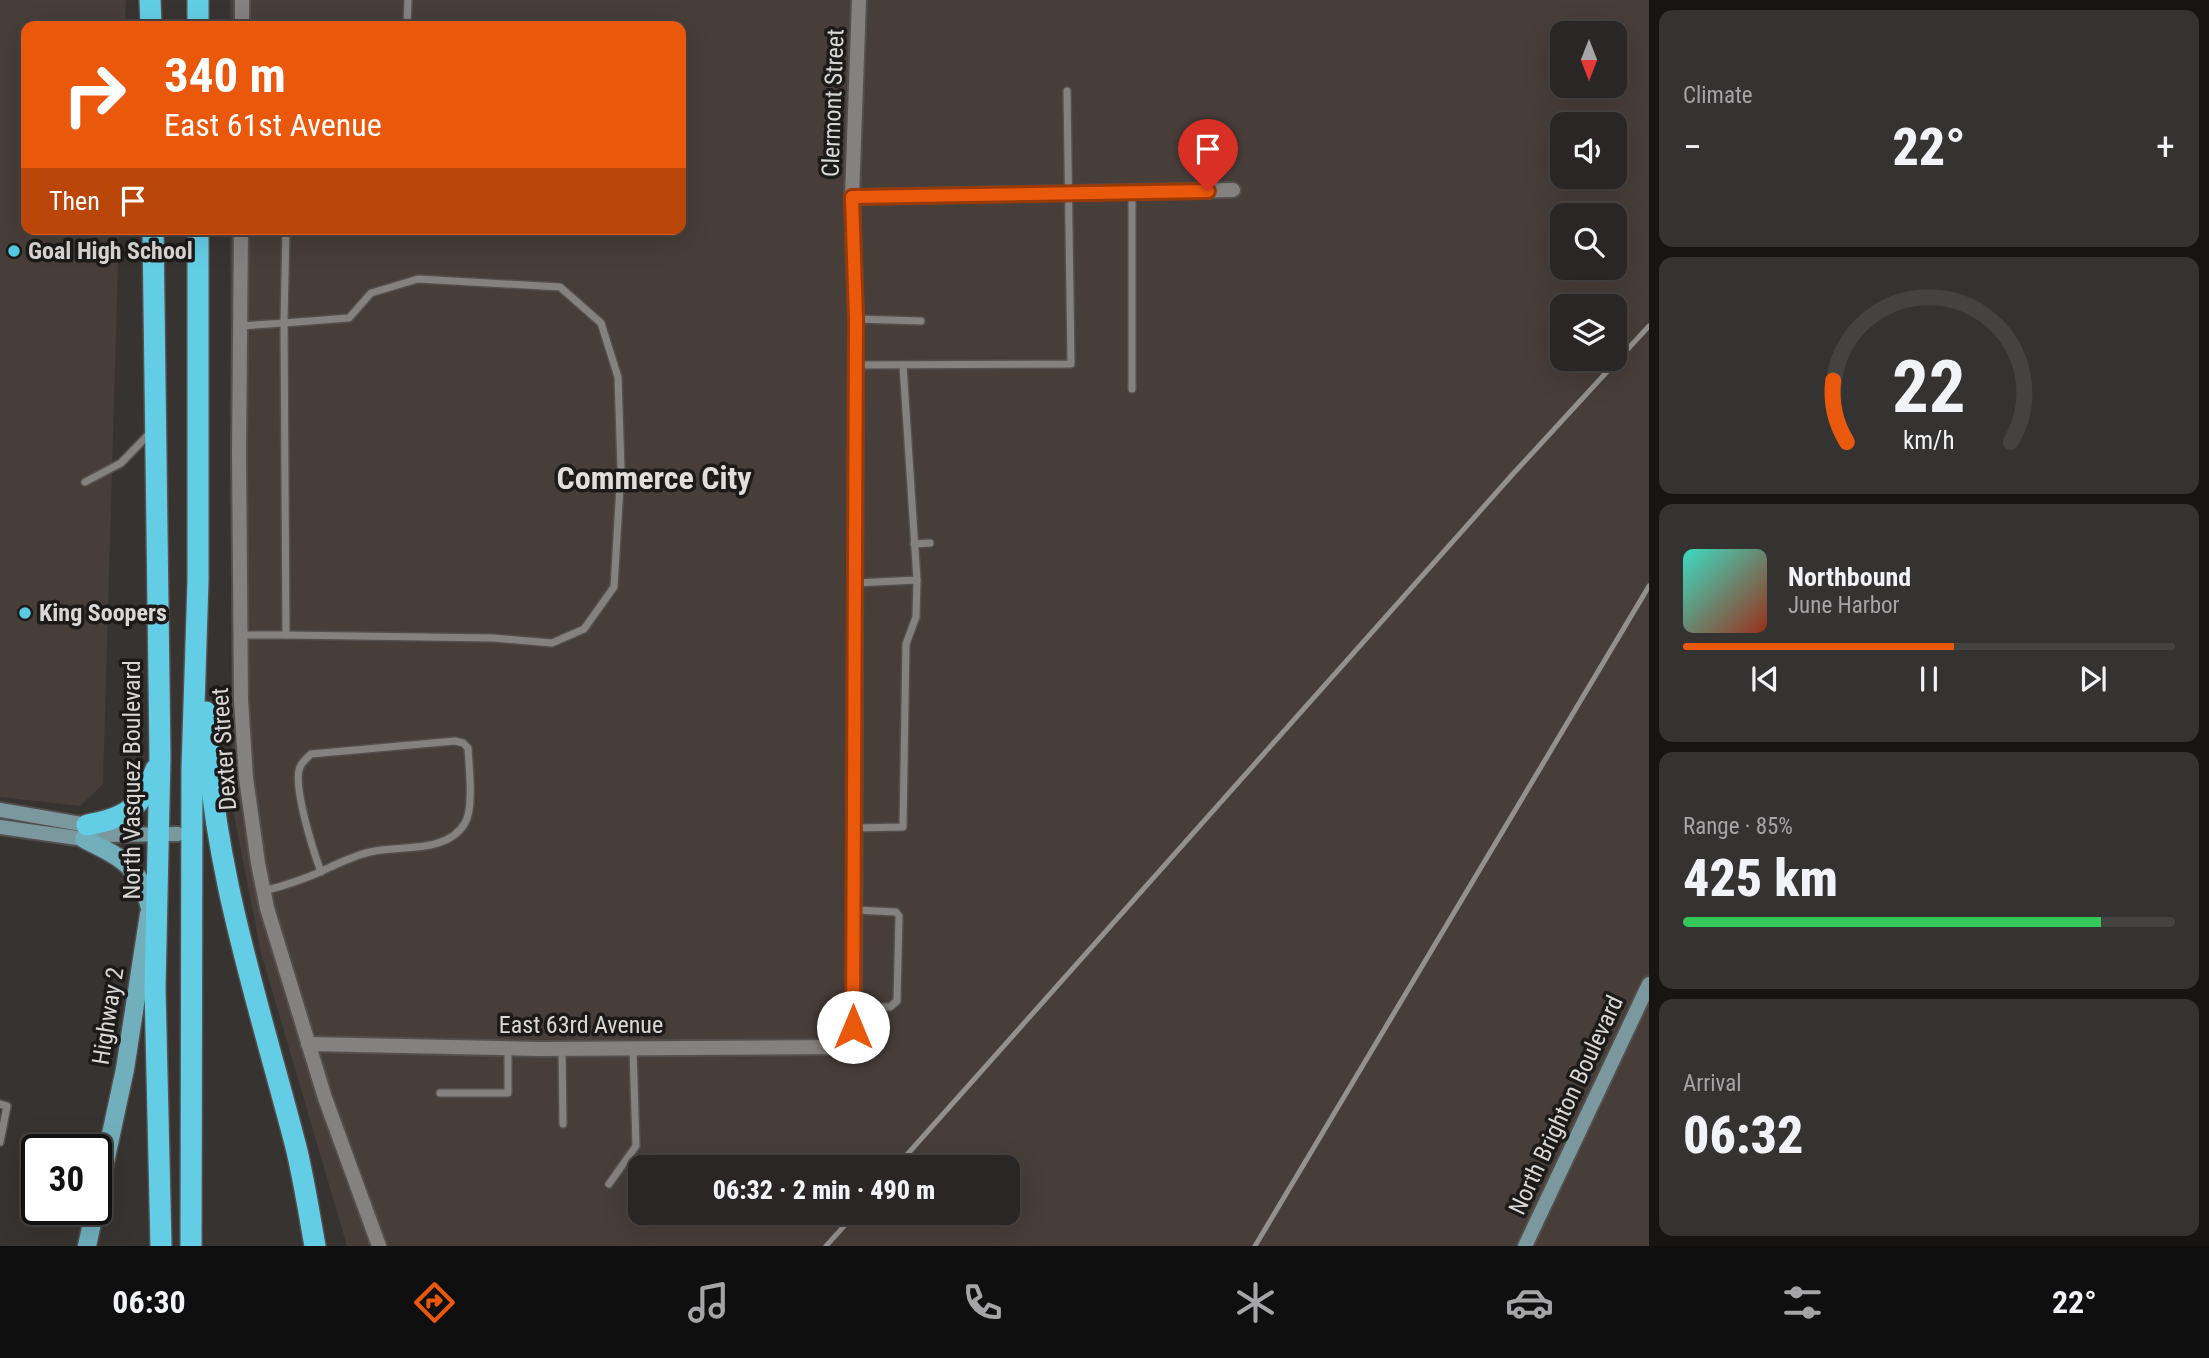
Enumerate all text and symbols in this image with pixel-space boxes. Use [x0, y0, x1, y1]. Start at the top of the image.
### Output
north arrow [1550, 21, 1628, 98]
map controls [1550, 21, 1627, 371]
street label: Clermont Street [816, 28, 850, 178]
text: 340 m [164, 47, 286, 104]
icon: right [49, 49, 140, 140]
text: Climate [1683, 82, 1753, 109]
text: East 61st Avenue [164, 106, 382, 144]
button: sound [1550, 112, 1627, 189]
text: 22° [1892, 117, 1966, 178]
pin [1178, 119, 1238, 191]
text: − [1683, 125, 1702, 169]
text: + [2156, 125, 2175, 169]
icon: arrive [1189, 130, 1227, 168]
icon: arrive [114, 182, 152, 220]
text: Then [49, 186, 100, 216]
button: search [1550, 203, 1627, 280]
place label: Goal High School [28, 237, 193, 265]
marker: Goal High School [6, 243, 22, 259]
button: layers [1550, 294, 1627, 371]
text: 22 [1892, 344, 1966, 430]
text: km/h [1903, 426, 1955, 455]
district label: Commerce City [557, 459, 752, 497]
text: Northbound [1788, 562, 1911, 592]
text: June Harbor [1788, 592, 1900, 619]
place label: King Soopers [39, 599, 167, 627]
marker: King Soopers [17, 605, 33, 621]
street label: North Vasquez Boulevard [118, 660, 146, 900]
icon: previous [1746, 660, 1784, 698]
icon: pause [1910, 660, 1948, 698]
icon: next [2074, 660, 2112, 698]
street label: Dexter Street [206, 687, 242, 811]
text: Range · 85% [1683, 813, 1793, 840]
text: 425 km [1683, 848, 1838, 909]
street label: Highway 2 [86, 965, 130, 1067]
position arrow [816, 990, 890, 1064]
street label: North Brighton Boulevard [1503, 991, 1629, 1219]
street label: East 63rd Avenue [499, 1011, 663, 1039]
text: Arrival [1683, 1070, 1742, 1097]
text: 06:32 [1683, 1105, 1803, 1166]
speed limit sign: 30 [21, 1134, 112, 1225]
text: 06:32 · 2 min · 490 m [713, 1175, 935, 1205]
icon: directions [410, 1278, 459, 1327]
icon: music [684, 1278, 733, 1327]
icon: phone [958, 1278, 1007, 1327]
icon: climate [1231, 1278, 1280, 1327]
icon: car [1505, 1278, 1554, 1327]
icon: filters [1778, 1278, 1827, 1327]
text: 06:30 [112, 1283, 186, 1321]
text: 22° [2052, 1283, 2097, 1321]

